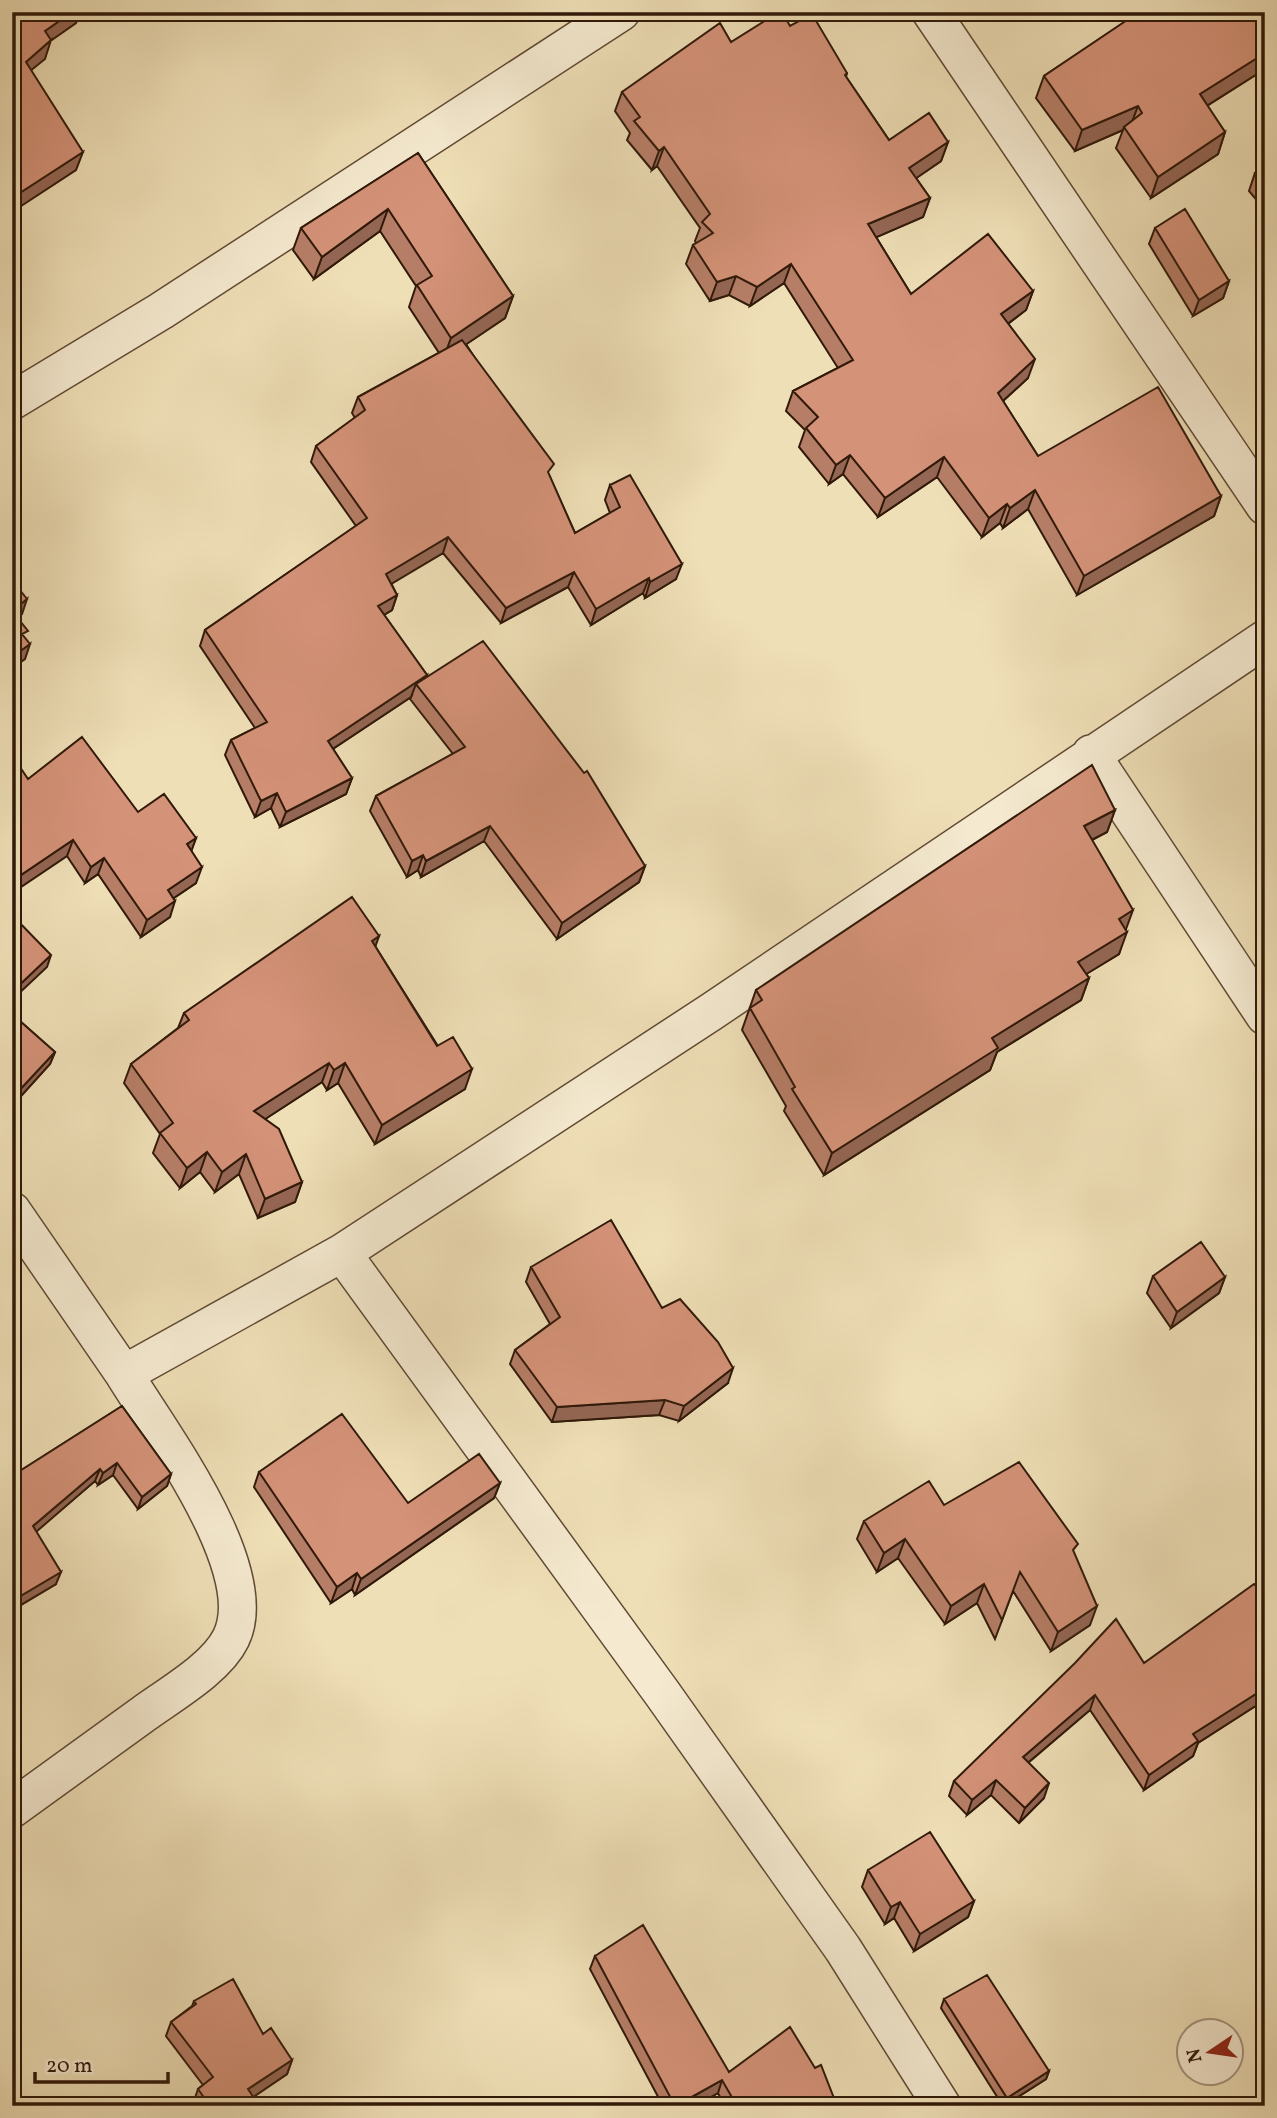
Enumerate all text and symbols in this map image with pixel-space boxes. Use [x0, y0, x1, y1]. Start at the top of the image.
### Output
north arrow [1176, 2016, 1246, 2086]
scale bar [35, 2041, 168, 2085]
text: N [1181, 2046, 1210, 2065]
text: 20 m [46, 2052, 92, 2081]

